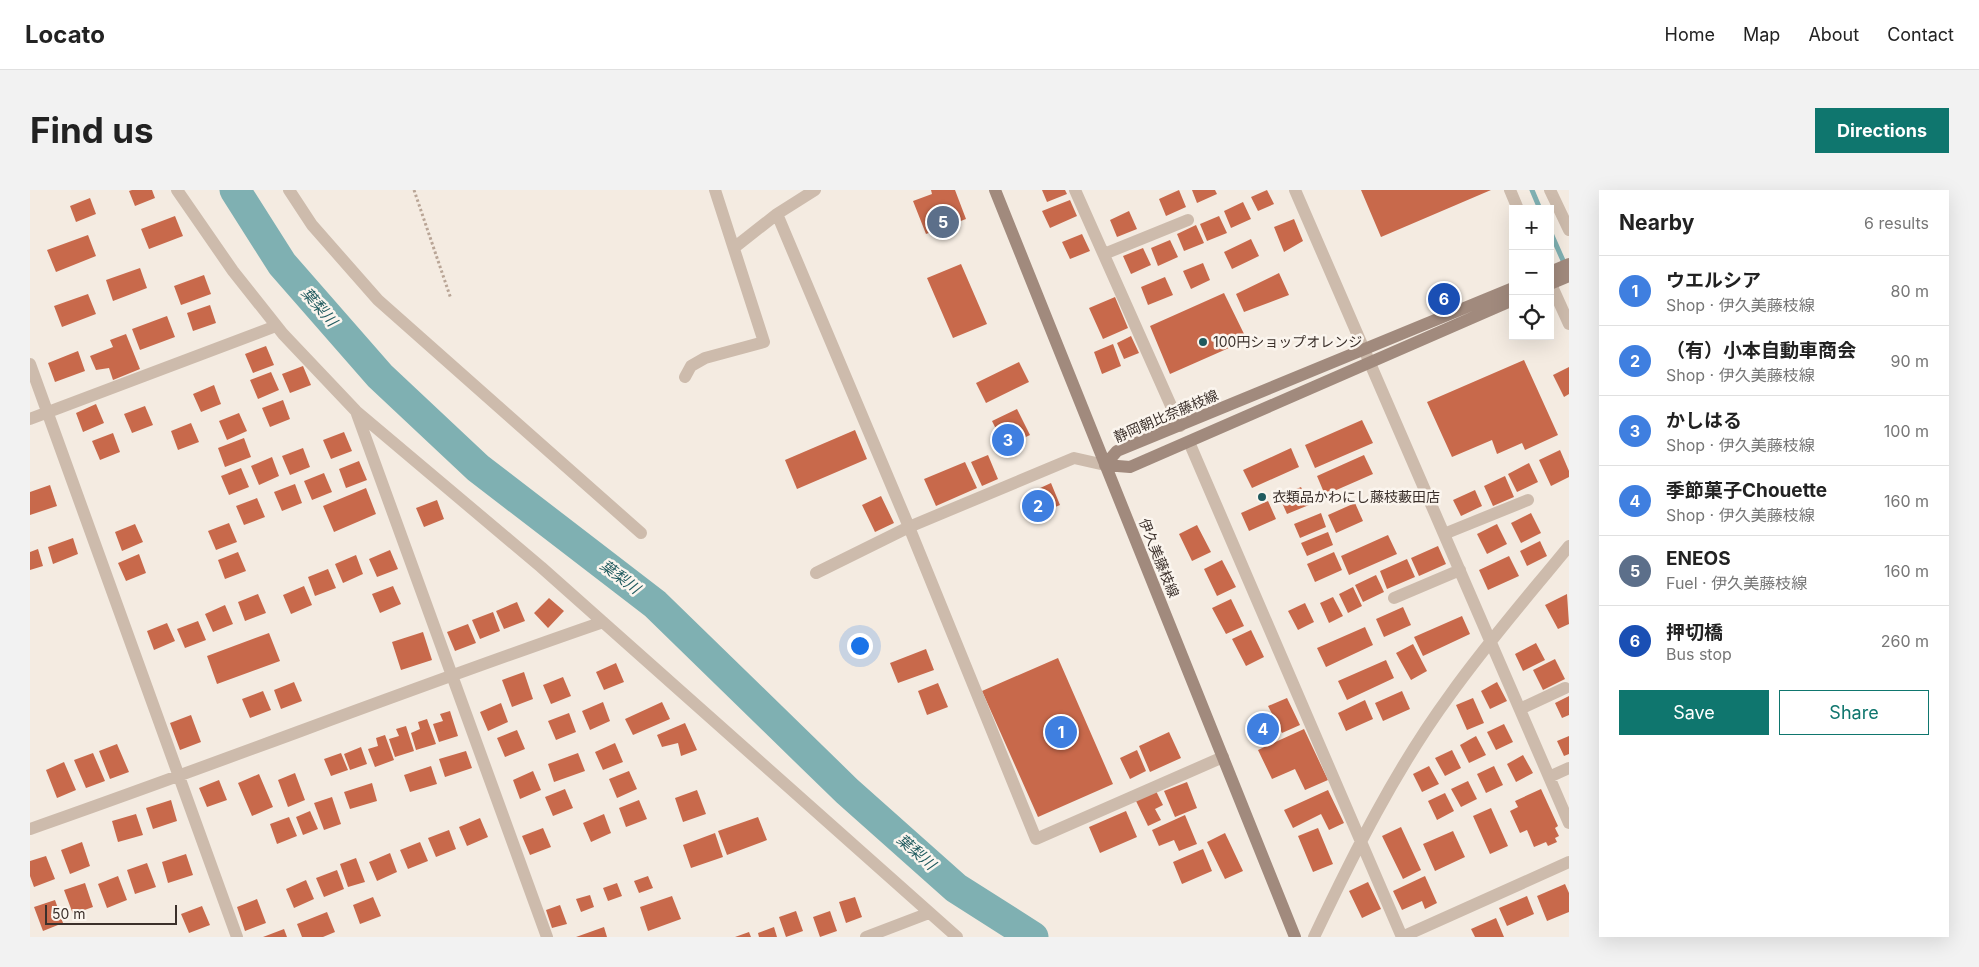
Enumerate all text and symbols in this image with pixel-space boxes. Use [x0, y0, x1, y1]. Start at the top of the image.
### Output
text: Locato [25, 20, 105, 49]
text: Home [1665, 24, 1715, 45]
text: Map [1743, 24, 1780, 45]
text: About [1808, 24, 1859, 45]
text: Contact [1887, 24, 1954, 45]
button: Directions [1815, 108, 1949, 153]
text: Find us [30, 109, 154, 151]
pin: 5 [927, 203, 959, 241]
map controls [1509, 205, 1554, 340]
button: + [1509, 205, 1554, 250]
text: Nearby [1619, 210, 1694, 235]
text: 6 results [1864, 213, 1929, 233]
button: − [1509, 250, 1554, 295]
text: ウエルシア [1666, 269, 1761, 292]
pin: 6 [1428, 280, 1460, 318]
text: 1 [1632, 281, 1638, 301]
text: 80 m [1890, 281, 1929, 301]
water label: 葉梨川 [297, 283, 343, 331]
button: locate [1509, 295, 1554, 340]
text: Shop · 伊久美藤枝線 [1666, 295, 1815, 315]
place label: 100円ショップオレンジ [1213, 333, 1362, 350]
marker: 100円ショップオレンジ [1197, 336, 1209, 348]
text: （有）小本自動車商会 [1666, 339, 1856, 362]
text: 2 [1630, 351, 1640, 371]
text: 90 m [1890, 351, 1929, 371]
text: Shop · 伊久美藤枝線 [1666, 365, 1815, 385]
street label: 静岡朝比奈藤枝線 [1111, 386, 1221, 445]
text: かしはる [1666, 409, 1742, 432]
pin: 3 [992, 421, 1024, 459]
text: 3 [1630, 421, 1640, 441]
text: 100 m [1884, 421, 1929, 441]
text: Shop · 伊久美藤枝線 [1666, 435, 1815, 455]
text: 季節菓子Chouette [1666, 479, 1827, 502]
pin: 2 [1022, 487, 1054, 525]
place label: 衣類品かわにし藤枝藪田店 [1272, 488, 1440, 505]
marker: 衣類品かわにし藤枝藪田店 [1256, 491, 1268, 503]
text: 4 [1630, 491, 1640, 511]
text: 160 m [1884, 491, 1929, 511]
text: Shop · 伊久美藤枝線 [1666, 505, 1815, 525]
street label: 伊久美藤枝線 [1136, 516, 1183, 600]
text: ENEOS [1666, 547, 1731, 570]
water label: 葉梨川 [597, 555, 646, 599]
text: 5 [1630, 561, 1640, 581]
text: 160 m [1884, 561, 1929, 581]
text: Fuel · 伊久美藤枝線 [1666, 573, 1807, 593]
text: 押切橋 [1666, 621, 1723, 644]
text: 6 [1630, 631, 1640, 651]
text: 260 m [1881, 631, 1929, 651]
your location [847, 633, 873, 659]
text: Bus stop [1666, 644, 1732, 664]
button: Save [1619, 690, 1769, 735]
button: Share [1779, 690, 1929, 735]
pin: 4 [1247, 710, 1279, 748]
pin: 1 [1045, 713, 1077, 751]
water label: 葉梨川 [893, 830, 941, 875]
scale bar [45, 902, 178, 925]
text: 50 m [52, 905, 86, 922]

